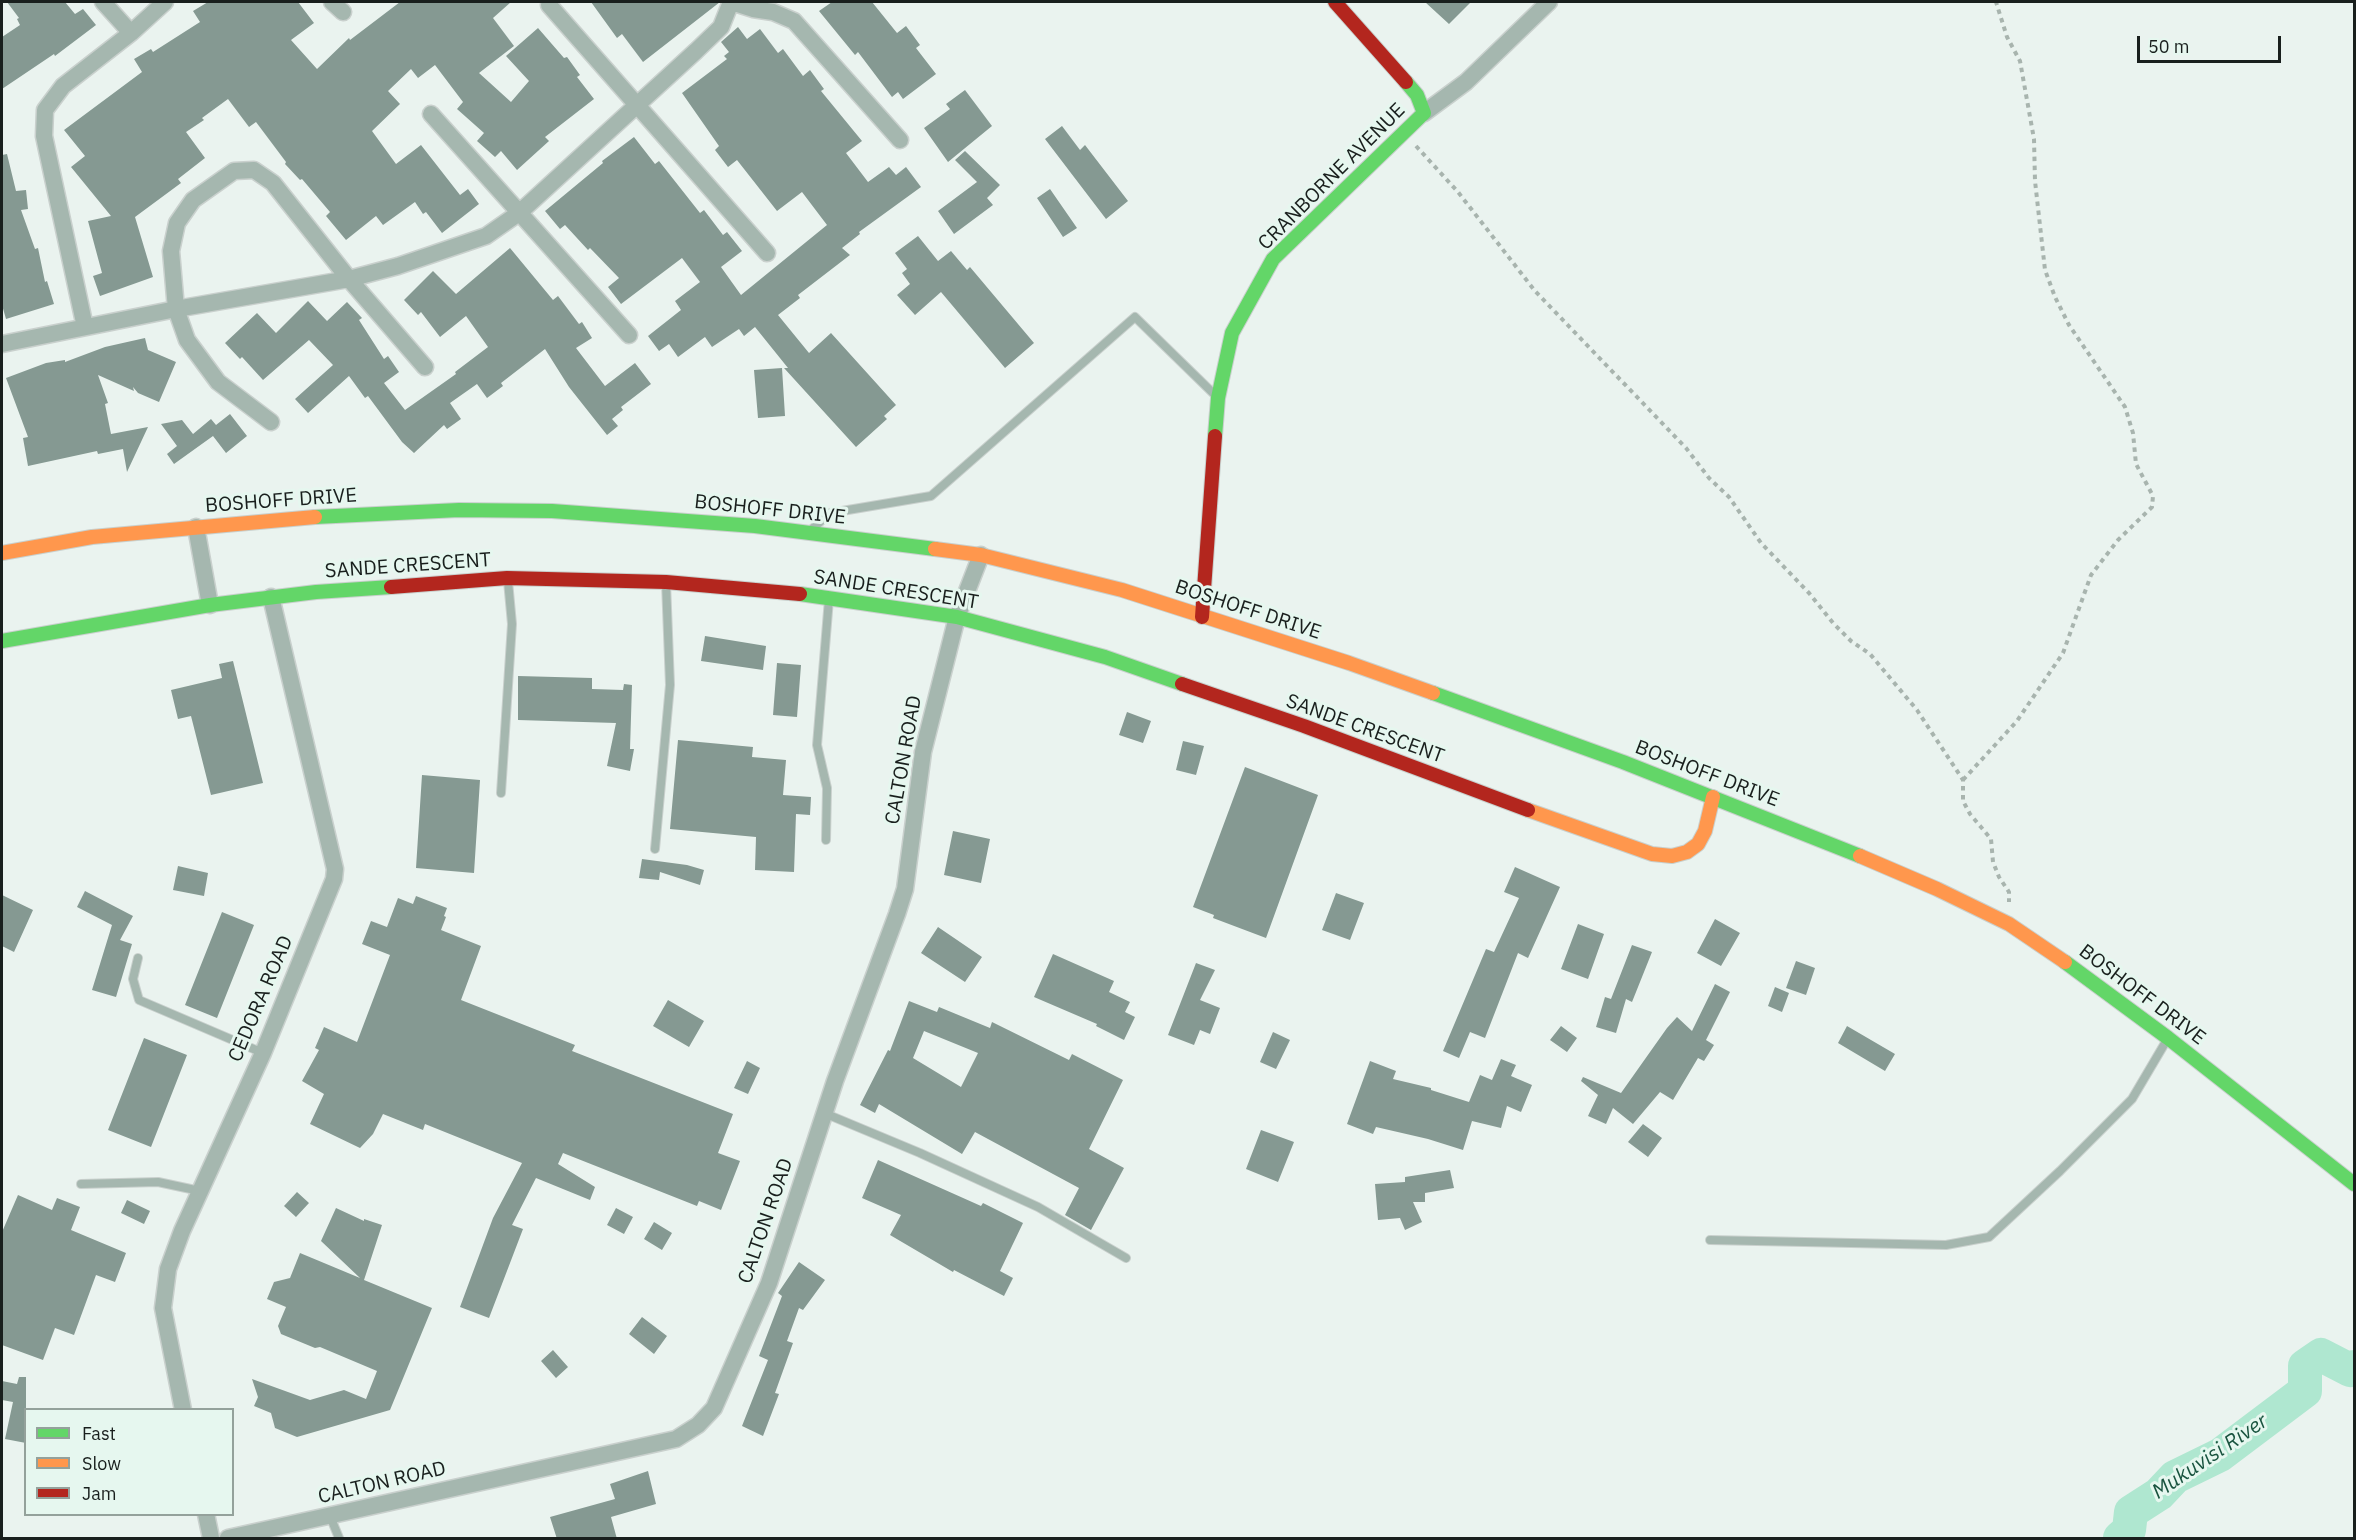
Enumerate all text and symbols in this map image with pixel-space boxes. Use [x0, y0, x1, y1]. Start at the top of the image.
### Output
scale bar [2140, 24, 2284, 62]
text: 50 m [2148, 35, 2190, 58]
street label: CRANBORNE AVENUE [1254, 99, 1410, 255]
street label: BOSHOFF DRIVE [204, 484, 358, 518]
street label: BOSHOFF DRIVE [693, 490, 847, 530]
street label: SANDE CRESCENT [324, 548, 492, 584]
street label: SANDE CRESCENT [812, 565, 980, 615]
street label: BOSHOFF DRIVE [1172, 575, 1324, 645]
street label: SANDE CRESCENT [1283, 689, 1447, 769]
street label: CALTON ROAD [881, 694, 927, 826]
street label: BOSHOFF DRIVE [1632, 736, 1782, 812]
street label: CEDORA ROAD [224, 932, 298, 1066]
street label: BOSHOFF DRIVE [2074, 940, 2210, 1050]
street label: CALTON ROAD [733, 1155, 799, 1287]
legend [24, 1408, 234, 1516]
water label: Mukuvisi River [2147, 1409, 2273, 1505]
text: Fast [82, 1422, 116, 1445]
text: Slow [82, 1452, 121, 1475]
street label: CALTON ROAD [316, 1457, 448, 1509]
text: Jam [82, 1482, 117, 1505]

